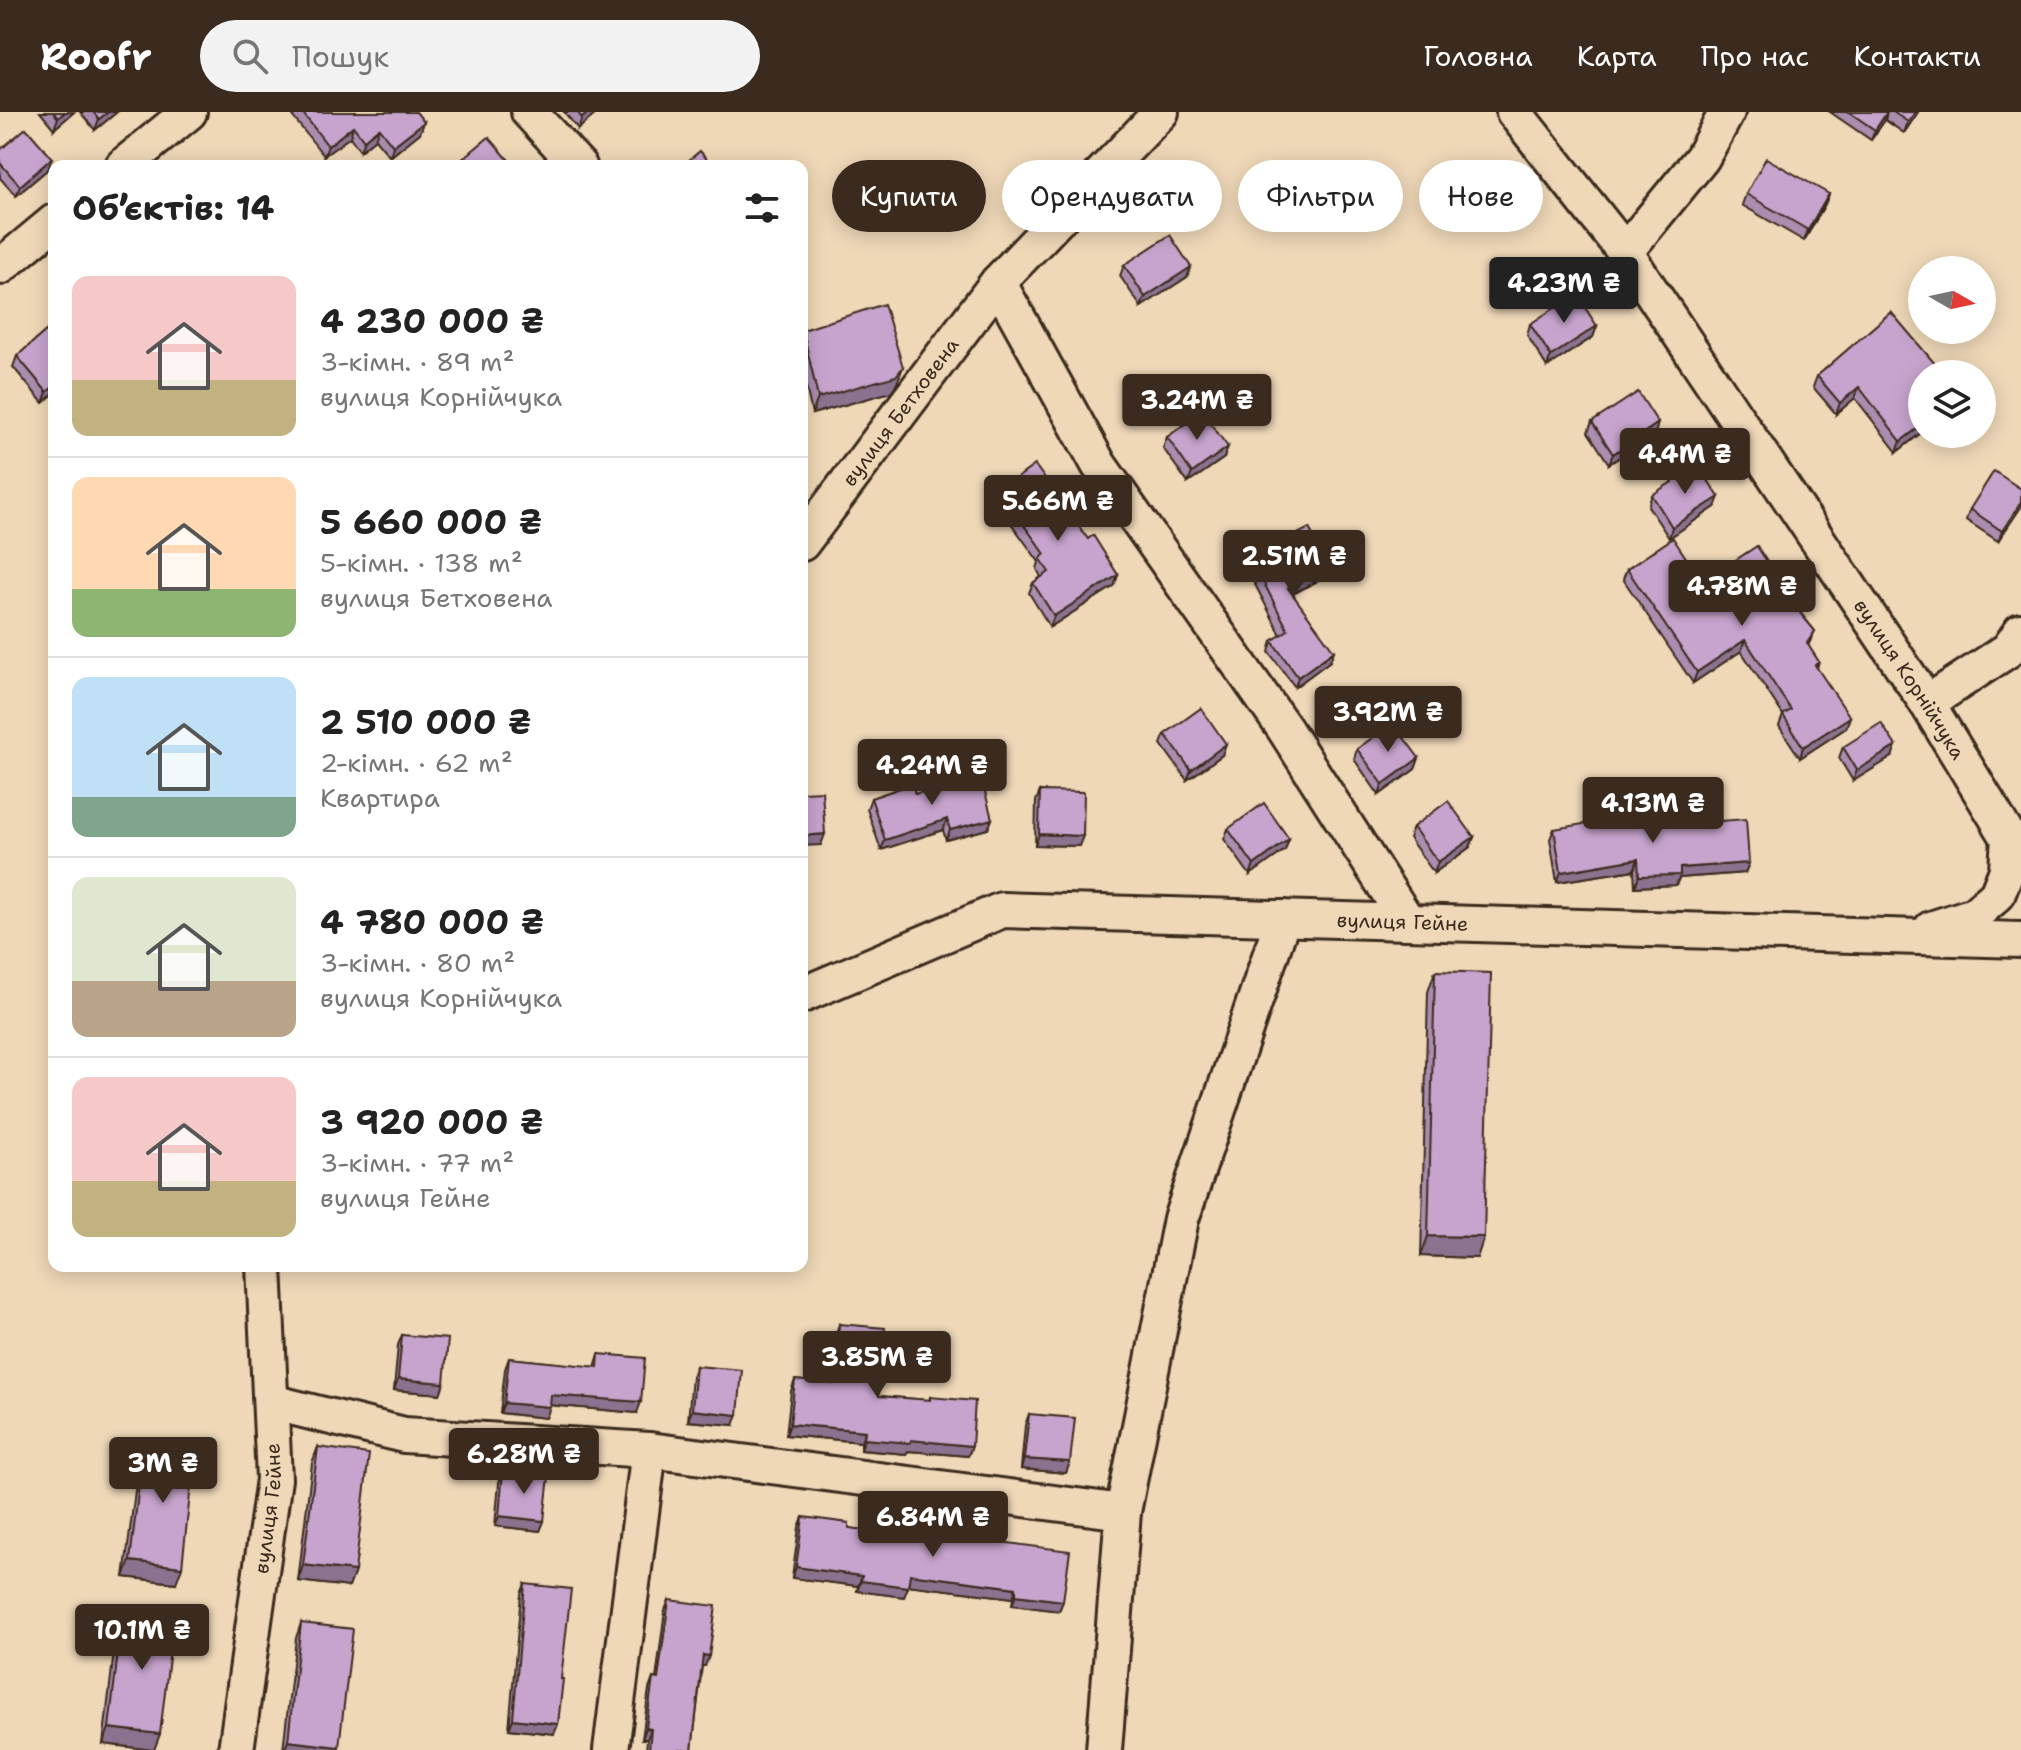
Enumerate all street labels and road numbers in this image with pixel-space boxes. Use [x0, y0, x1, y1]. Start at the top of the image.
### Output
street label: вулиця Бетховена [836, 332, 965, 491]
street label: вулиця Корнійчука [1848, 594, 1971, 765]
street label: вулиця Гейне [1336, 907, 1469, 937]
street label: вулиця Гейне [248, 1442, 287, 1575]

